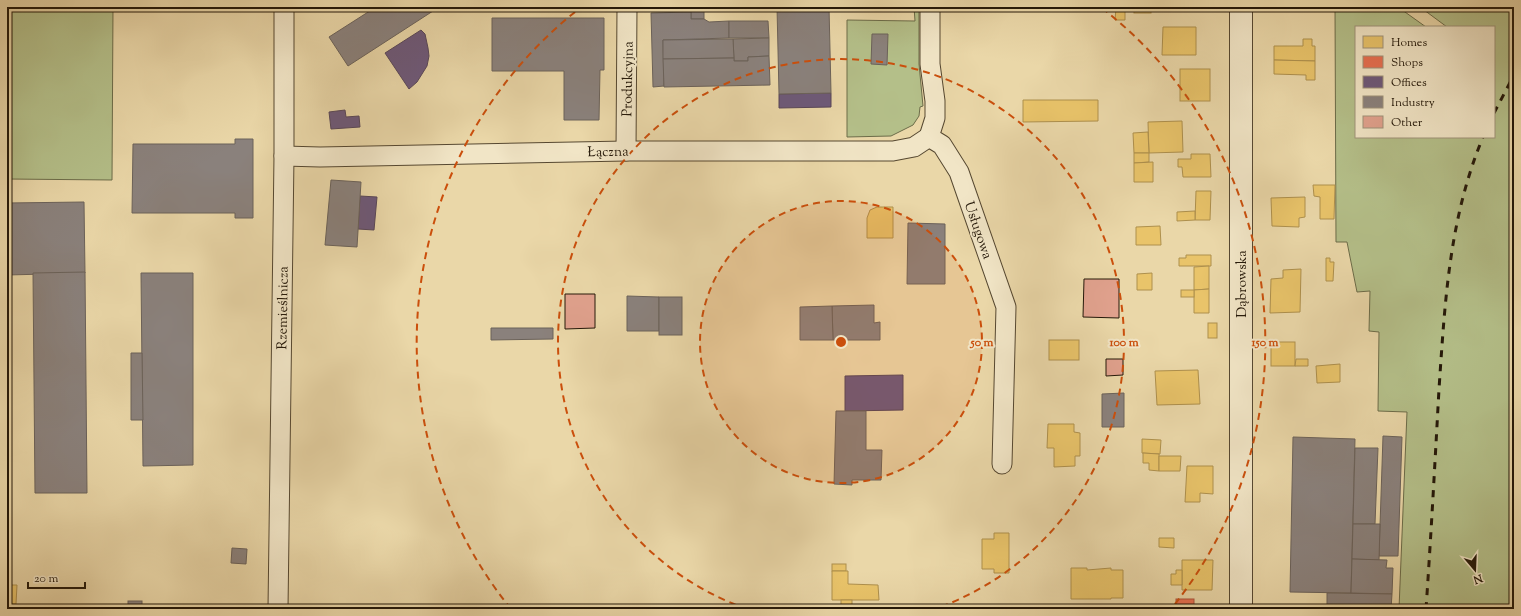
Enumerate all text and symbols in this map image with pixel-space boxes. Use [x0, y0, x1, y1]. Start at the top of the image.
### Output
legend [1355, 26, 1495, 138]
text: Homes [1391, 34, 1427, 52]
street label: Produkcyjna [618, 41, 640, 117]
text: Shops [1391, 54, 1423, 72]
text: Offices [1391, 74, 1427, 92]
text: Industry [1391, 94, 1435, 112]
text: Other [1391, 114, 1423, 132]
street label: Łączna [587, 143, 629, 163]
street label: Usługowa [958, 199, 996, 263]
street label: Dąbrowska [1233, 250, 1253, 318]
street label: Rzemieślnicza [273, 266, 295, 350]
text: 50 m [970, 334, 994, 352]
text: 100 m [1108, 334, 1139, 352]
text: 150 m [1250, 334, 1279, 352]
centre of rings [834, 335, 848, 349]
north arrow [1455, 550, 1495, 590]
scale bar [28, 564, 85, 590]
text: N [1471, 569, 1486, 588]
text: 20 m [34, 570, 59, 588]

